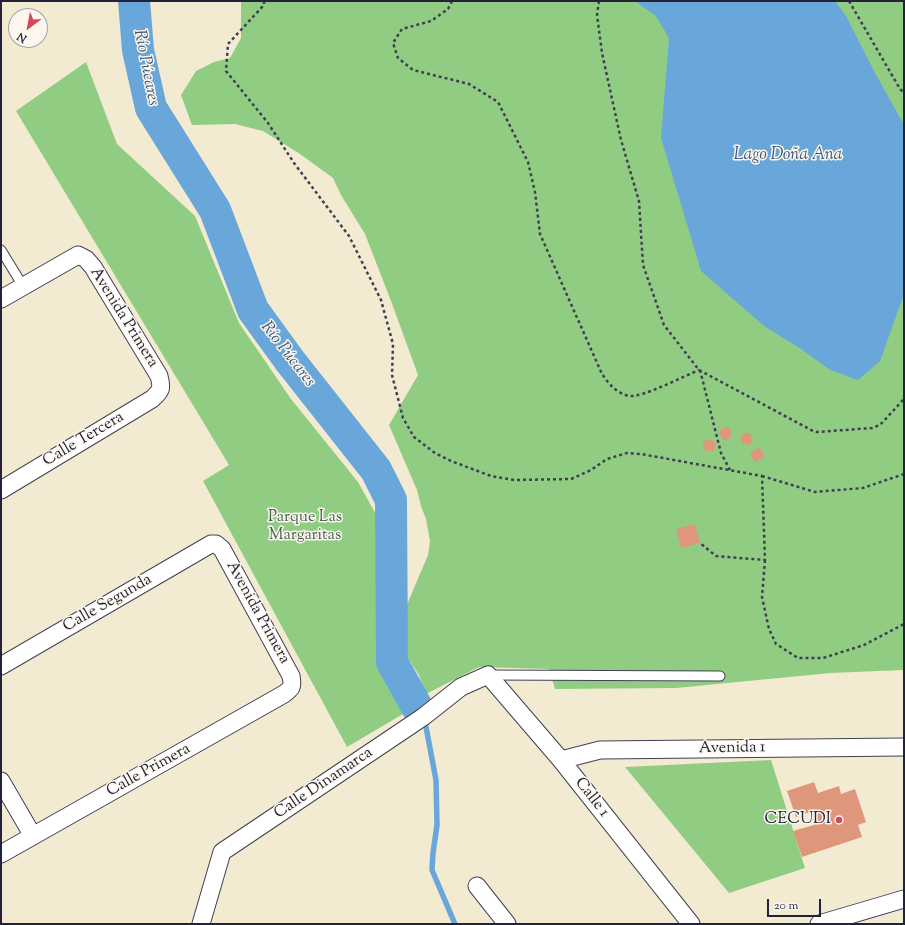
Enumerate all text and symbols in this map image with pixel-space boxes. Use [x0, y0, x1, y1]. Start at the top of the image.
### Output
north arrow [8, 8, 48, 48]
text: N [14, 28, 30, 46]
water label: Río Púcares [128, 28, 162, 108]
water label: Lago Doña Ana [734, 146, 842, 166]
street label: Avenida Primera [85, 264, 161, 372]
water label: Río Púcares [255, 318, 319, 392]
street label: Calle Tercera [40, 408, 128, 472]
park label: Parque Las Margaritas [268, 508, 342, 546]
street label: Avenida Primera [221, 558, 293, 668]
street label: Calle Segunda [60, 571, 156, 637]
street label: Avenida 1 [699, 739, 765, 759]
street label: Calle Primera [104, 740, 194, 802]
street label: Calle Dinamarca [271, 744, 377, 824]
street label: Calle 1 [570, 774, 612, 822]
place label: CECUDI [765, 810, 831, 830]
marker: CECUDI [834, 815, 844, 825]
scale bar [769, 891, 823, 917]
text: 20 m [774, 897, 798, 915]

